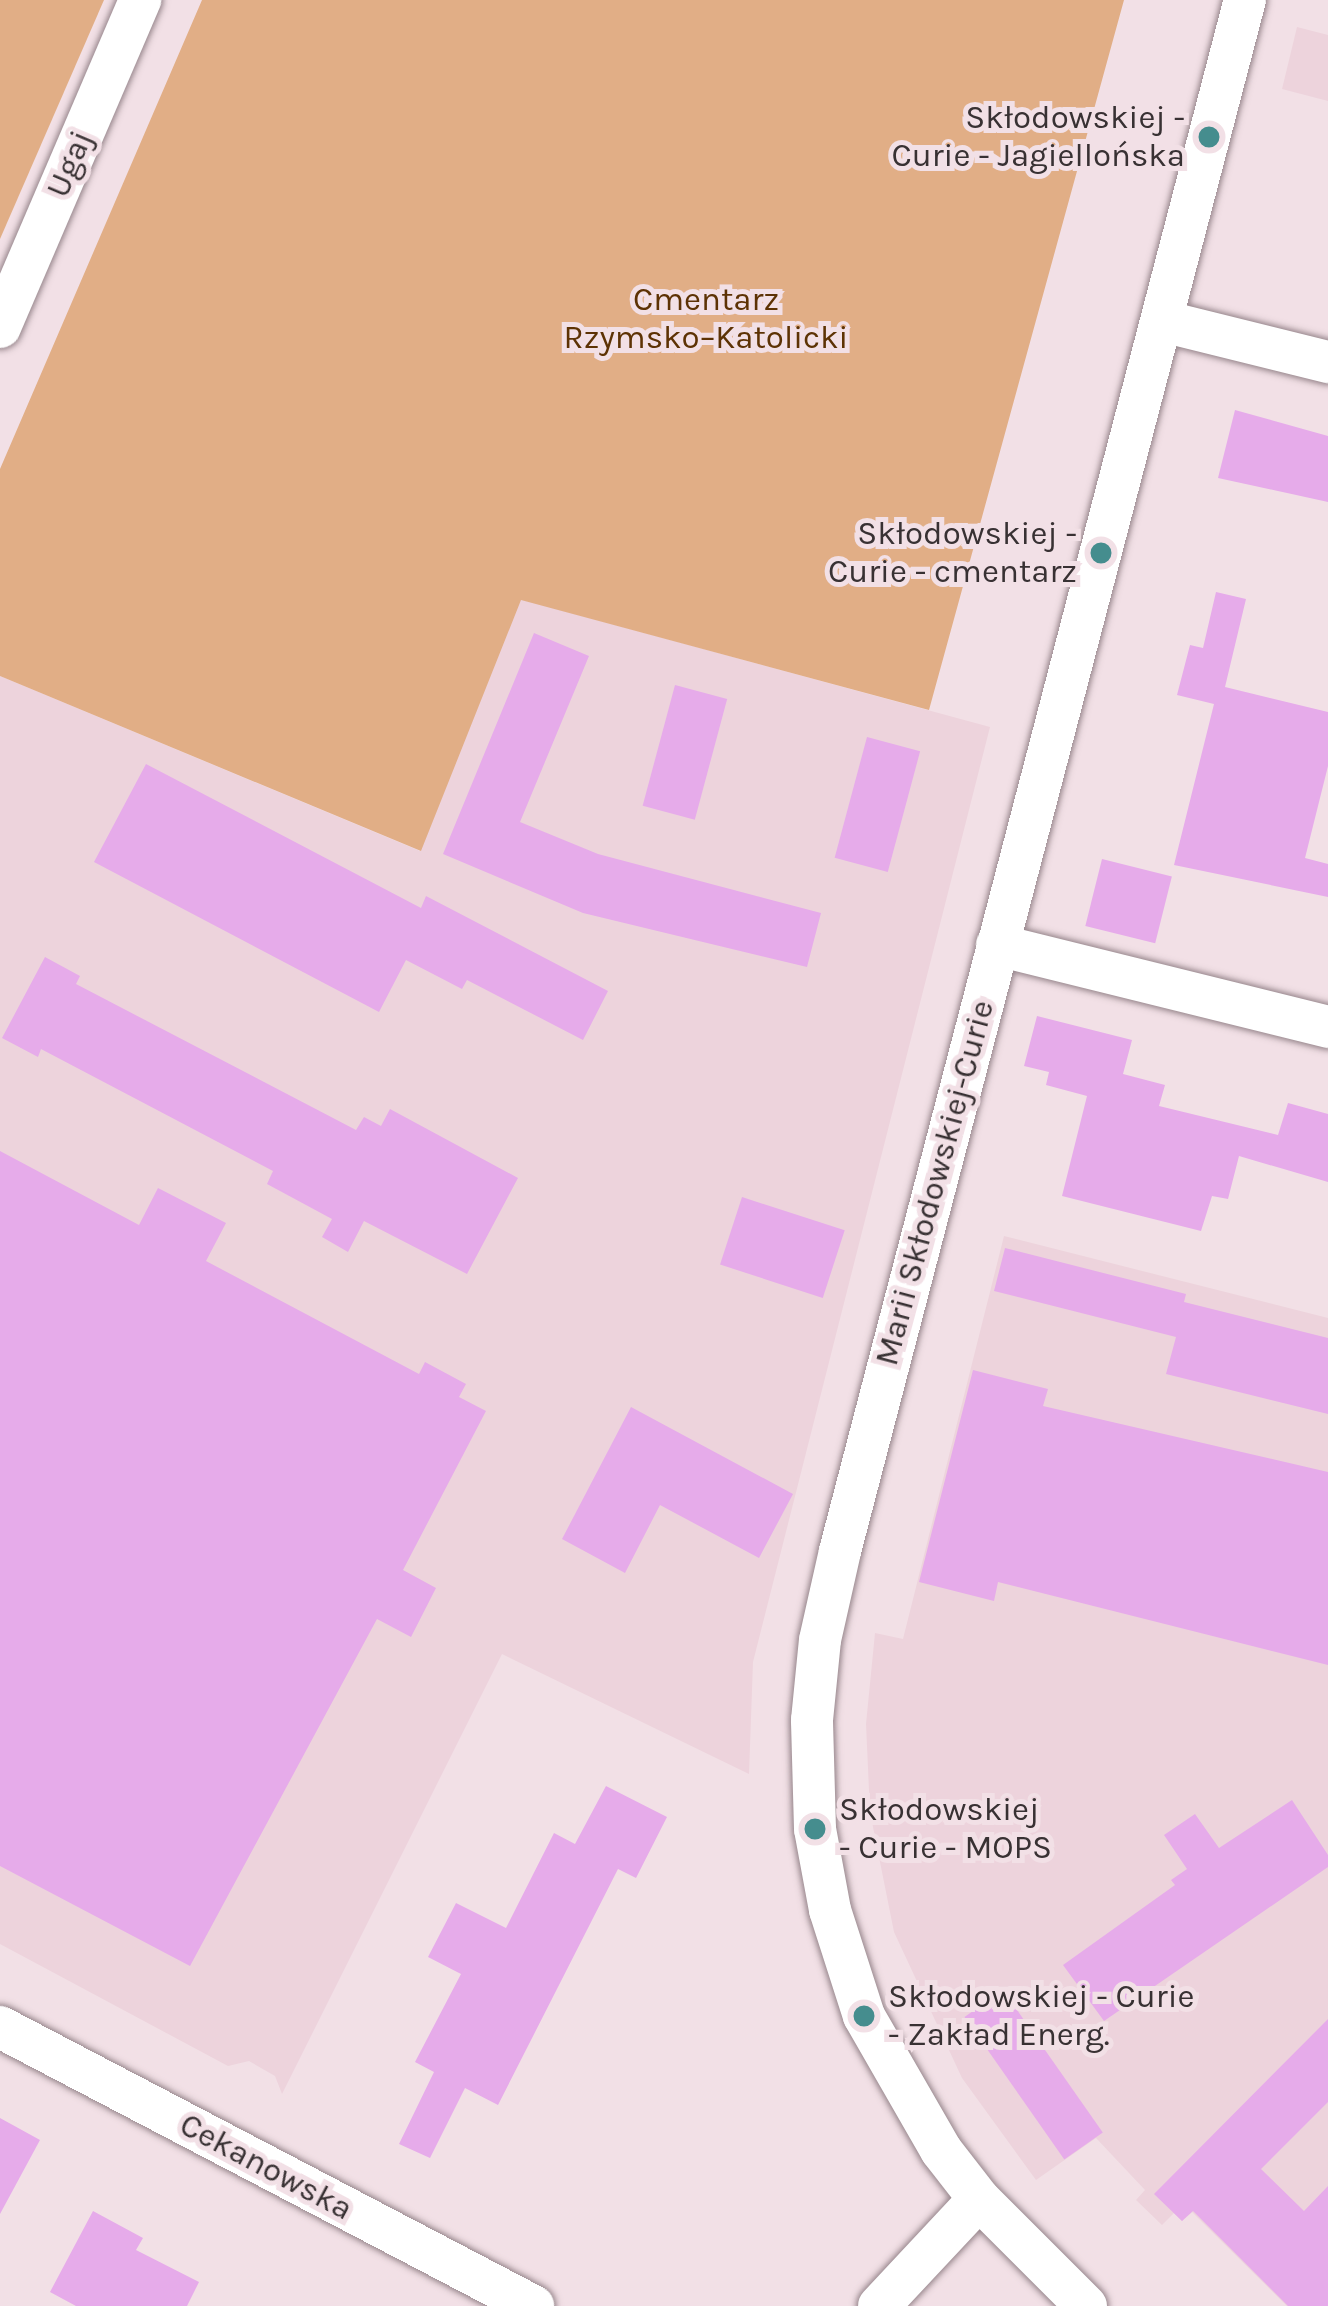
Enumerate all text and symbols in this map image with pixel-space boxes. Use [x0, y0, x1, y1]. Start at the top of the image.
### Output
place label: Skłodowskiej - Curie - Jagiellońska [891, 98, 1185, 176]
marker: Skłodowskiej - Curie - Jagiellońska [1196, 124, 1222, 150]
street label: Ugaj [38, 125, 102, 203]
park label: Cmentarz Rzymsko–Katolicki [564, 280, 848, 358]
place label: Skłodowskiej - Curie - cmentarz [828, 514, 1077, 592]
marker: Skłodowskiej - Curie - cmentarz [1088, 540, 1114, 566]
street label: Marii Skłodowskiej-Curie [867, 996, 1003, 1370]
place label: Skłodowskiej - Curie - MOPS [839, 1790, 1052, 1868]
marker: Skłodowskiej - Curie - MOPS [802, 1816, 828, 1842]
place label: Skłodowskiej - Curie - Zakład Energ. [888, 1977, 1194, 2055]
marker: Skłodowskiej - Curie - Zakład Energ. [851, 2003, 877, 2029]
street label: Cekanowska [173, 2105, 359, 2229]

